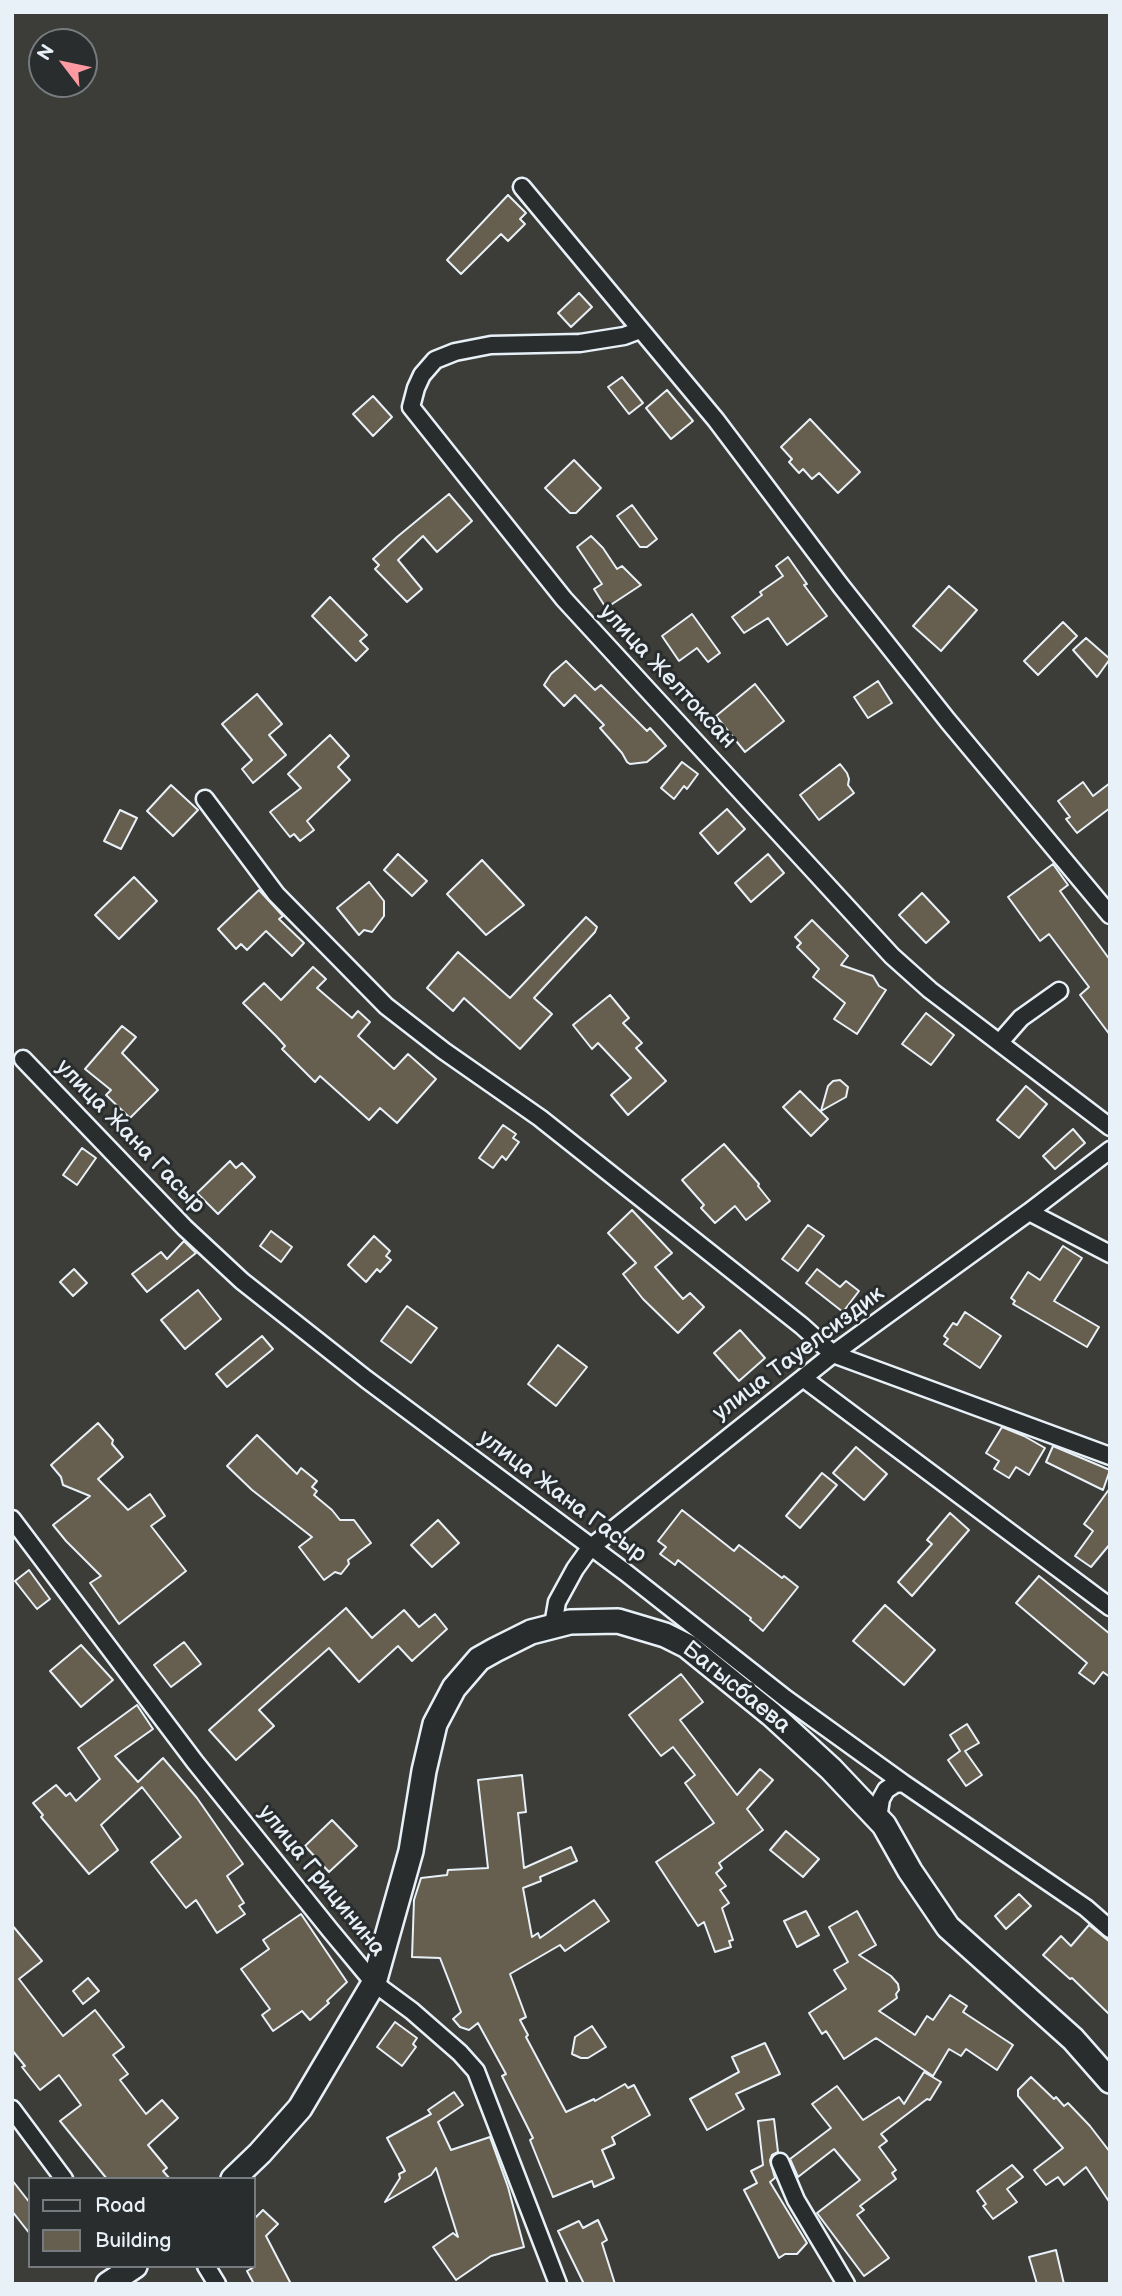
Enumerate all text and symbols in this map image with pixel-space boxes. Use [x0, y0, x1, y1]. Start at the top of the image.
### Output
north arrow [28, 28, 98, 98]
text: N [33, 41, 60, 65]
street label: улица Желтоксан [593, 599, 741, 755]
street label: улица Жана Гасыр [49, 1054, 211, 1220]
street label: улица Тауелсиздик [708, 1281, 890, 1427]
street label: улица Жана Гасыр [472, 1425, 652, 1569]
street label: Багысбаева [676, 1636, 796, 1740]
street label: улица Грицинина [251, 1800, 391, 1962]
legend [28, 2177, 256, 2268]
text: Road [95, 2193, 146, 2218]
text: Building [95, 2228, 171, 2253]

